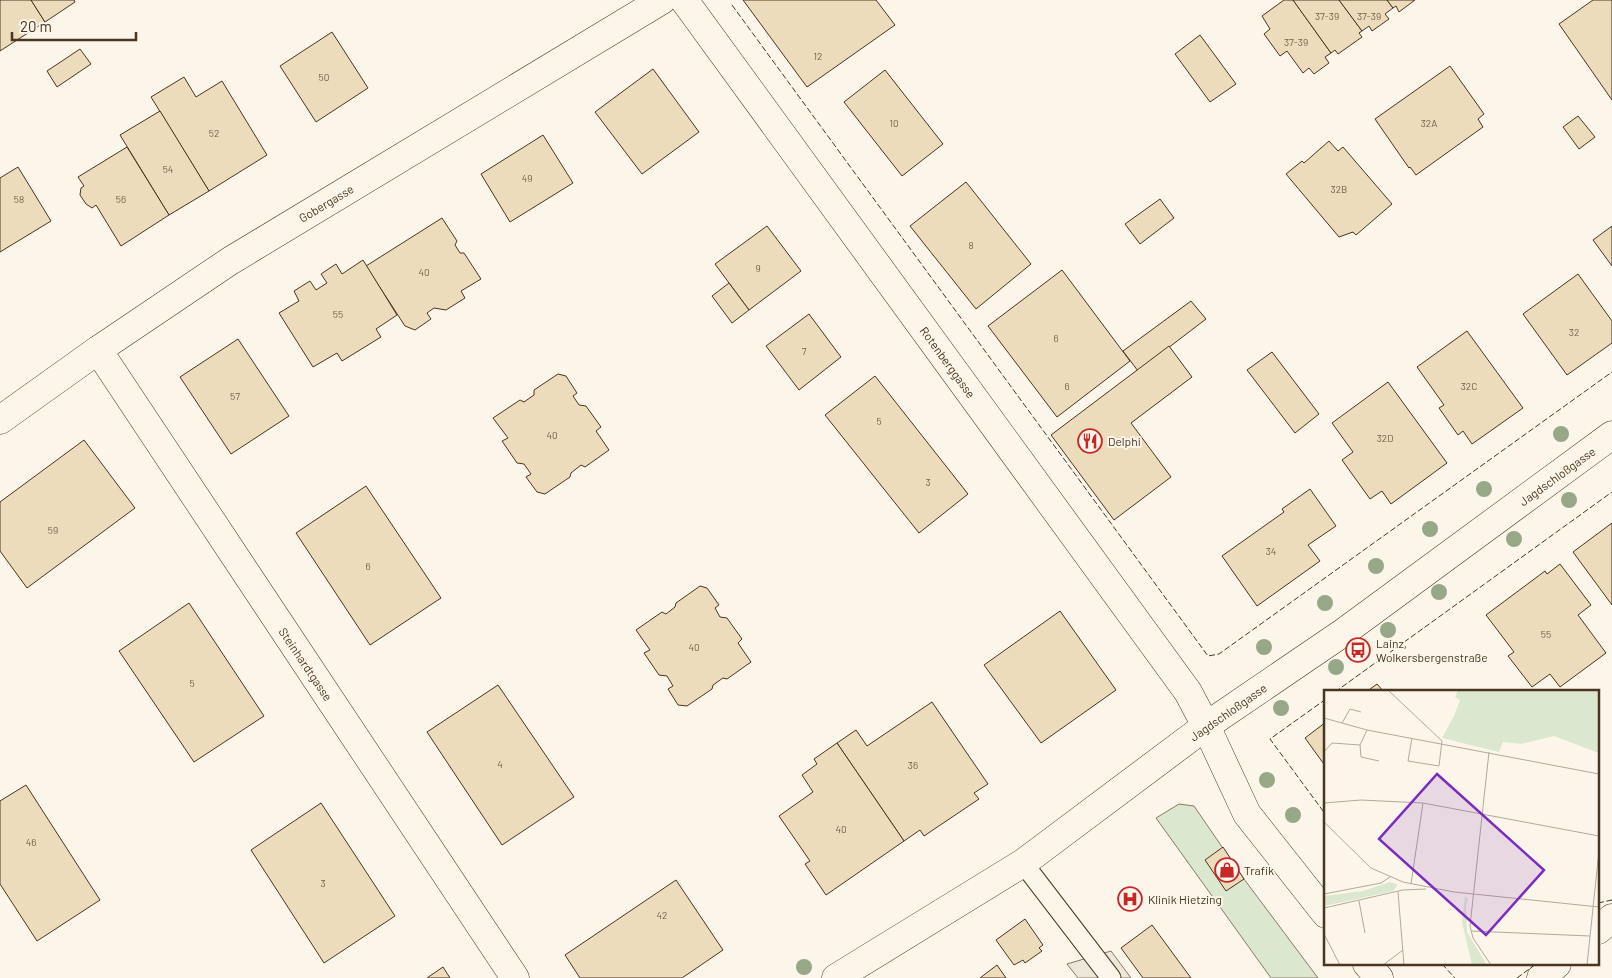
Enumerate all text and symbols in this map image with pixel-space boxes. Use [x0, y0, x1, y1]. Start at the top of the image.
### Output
scale bar [12, 10, 136, 42]
house number: 37-39 [1315, 10, 1339, 22]
house number: 37-39 [1357, 10, 1381, 22]
text: 20 m [20, 17, 52, 35]
house number: 37-39 [1284, 36, 1308, 48]
house number: 12 [814, 50, 822, 62]
house number: 50 [319, 71, 329, 83]
house number: 10 [889, 117, 899, 129]
house number: 32A [1421, 117, 1437, 129]
house number: 52 [209, 127, 219, 139]
house number: 54 [163, 163, 173, 175]
house number: 49 [522, 172, 532, 184]
street label: Gobergasse [296, 181, 356, 225]
house number: 32B [1331, 183, 1347, 195]
house number: 58 [14, 193, 24, 205]
house number: 56 [116, 193, 126, 205]
house number: 8 [968, 239, 974, 251]
house number: 9 [755, 262, 761, 274]
house number: 40 [418, 266, 430, 278]
house number: 55 [333, 308, 343, 320]
street label: Rotenberggasse [917, 324, 979, 400]
house number: 32 [1569, 326, 1579, 338]
house number: 6 [1053, 332, 1059, 344]
house number: 7 [802, 345, 807, 357]
house number: 6 [1064, 380, 1070, 392]
house number: 32C [1461, 380, 1477, 392]
house number: 57 [230, 390, 240, 402]
house number: 5 [876, 415, 882, 427]
restaurant icon: Delphi [1077, 428, 1103, 454]
house number: 40 [546, 429, 558, 441]
house number: 32D [1377, 432, 1393, 444]
place label: Delphi [1108, 434, 1141, 448]
street label: Jagdschloßgasse [1516, 444, 1598, 508]
house number: 3 [925, 476, 931, 488]
house number: 59 [48, 524, 58, 536]
house number: 34 [1266, 545, 1276, 557]
house number: 6 [365, 560, 371, 572]
street label: Steinhardtgasse [276, 625, 336, 703]
house number: 55 [1541, 628, 1551, 640]
place label: Lainz, Wolkersbergenstraße [1376, 636, 1488, 664]
bus stop icon: Lainz, Wolkersbergenstraße [1345, 637, 1371, 663]
house number: 40 [688, 641, 700, 653]
house number: 5 [189, 677, 195, 689]
street label: Jagdschloßgasse [1187, 680, 1269, 744]
inset map [1324, 690, 1600, 966]
house number: 4 [497, 758, 503, 770]
house number: 36 [908, 759, 918, 771]
house number: 40 [835, 823, 847, 835]
house number: 46 [26, 836, 36, 848]
shop icon: Trafik [1214, 857, 1240, 883]
place label: Trafik [1244, 863, 1274, 877]
house number: 3 [320, 877, 326, 889]
hospital icon: Klinik Hietzing [1117, 886, 1143, 912]
place label: Klinik Hietzing [1148, 892, 1222, 906]
house number: 42 [657, 909, 667, 921]

